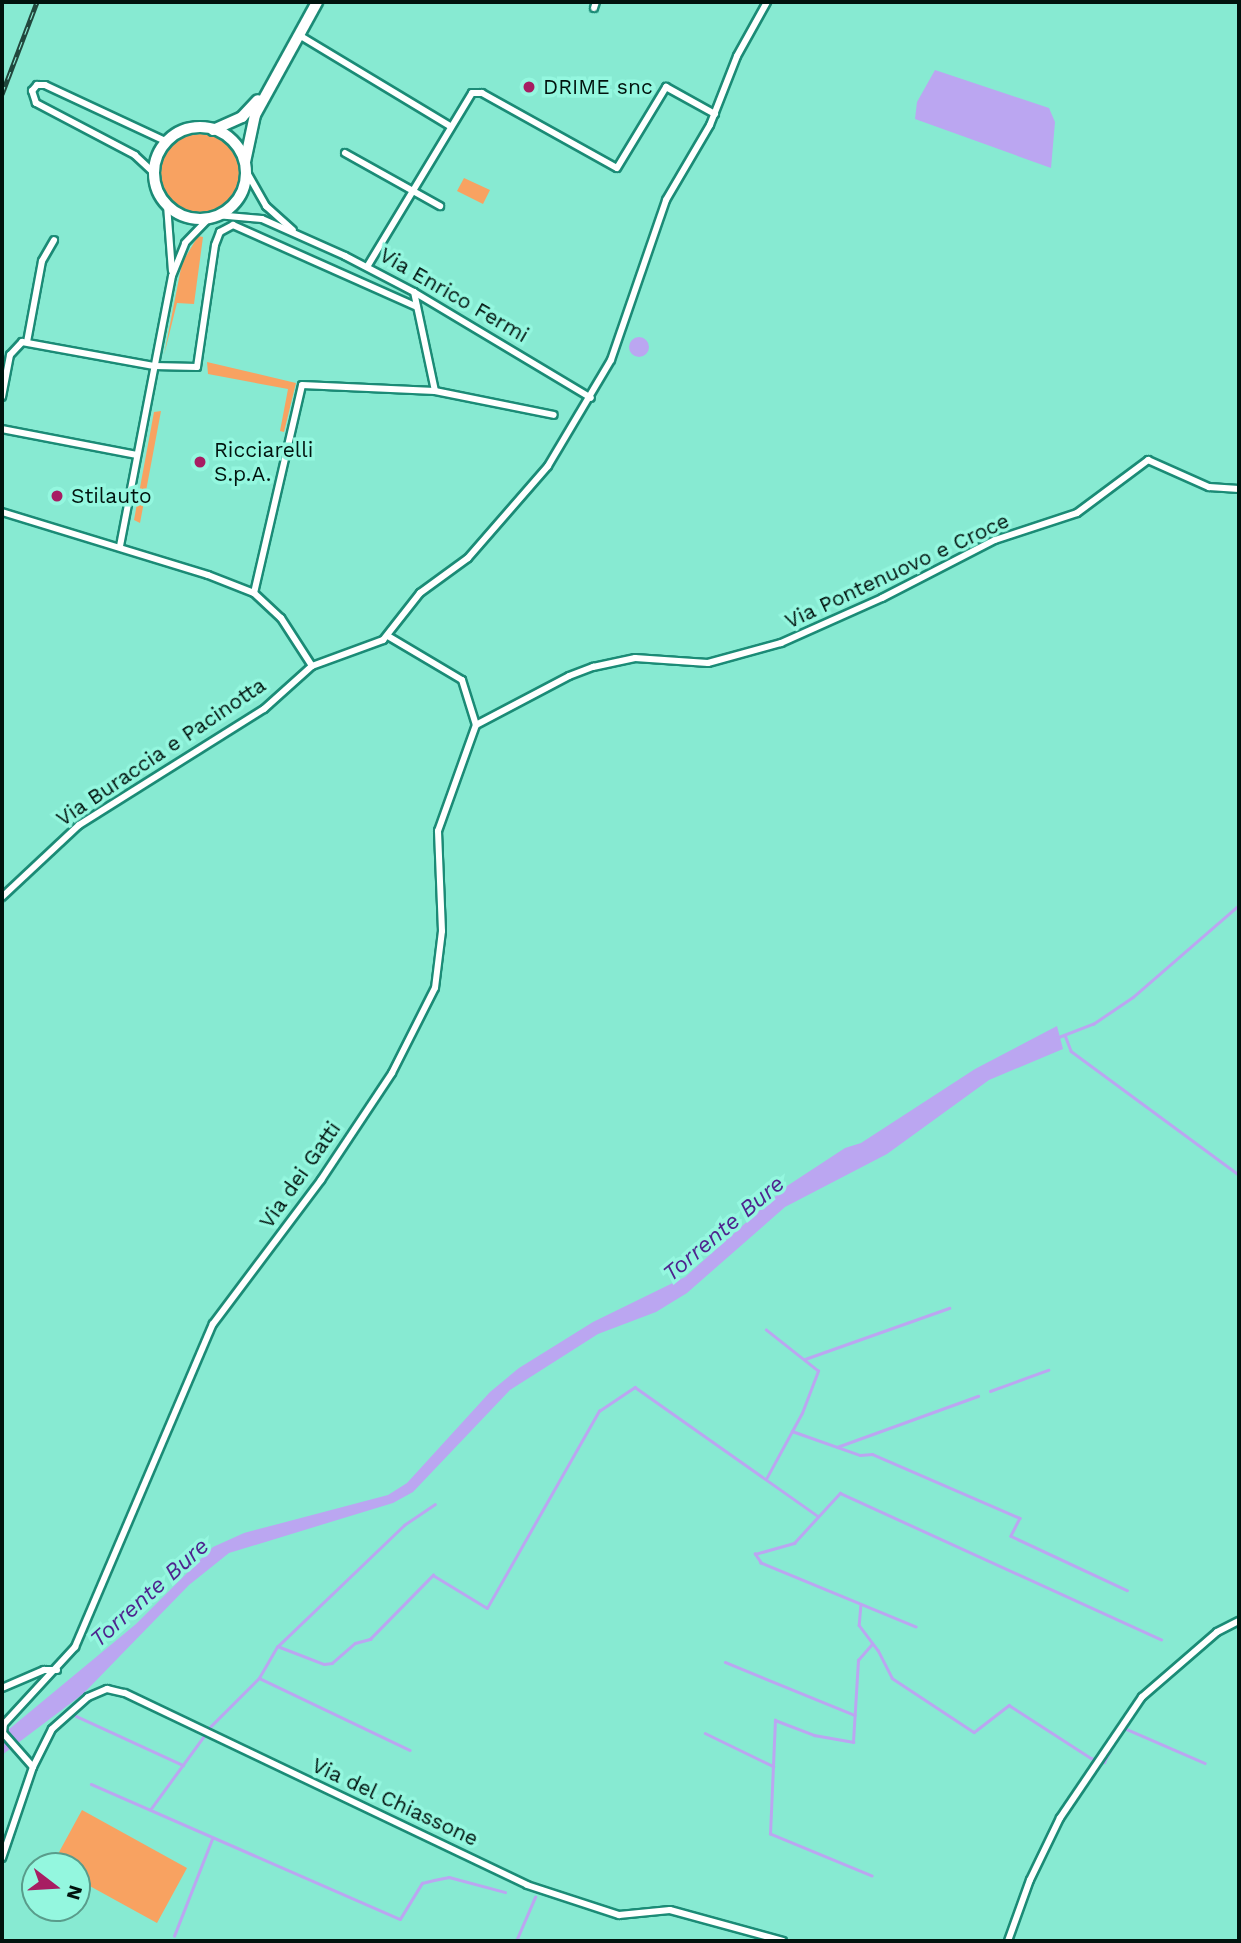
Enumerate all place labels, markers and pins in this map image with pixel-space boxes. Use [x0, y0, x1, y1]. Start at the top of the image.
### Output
place label: DRIME snc [543, 74, 653, 100]
marker: DRIME snc [521, 79, 537, 95]
place label: Ricciarelli S.p.A. [214, 437, 313, 487]
marker: Ricciarelli S.p.A. [192, 454, 208, 470]
place label: Stilauto [71, 483, 152, 509]
marker: Stilauto [49, 488, 65, 504]

